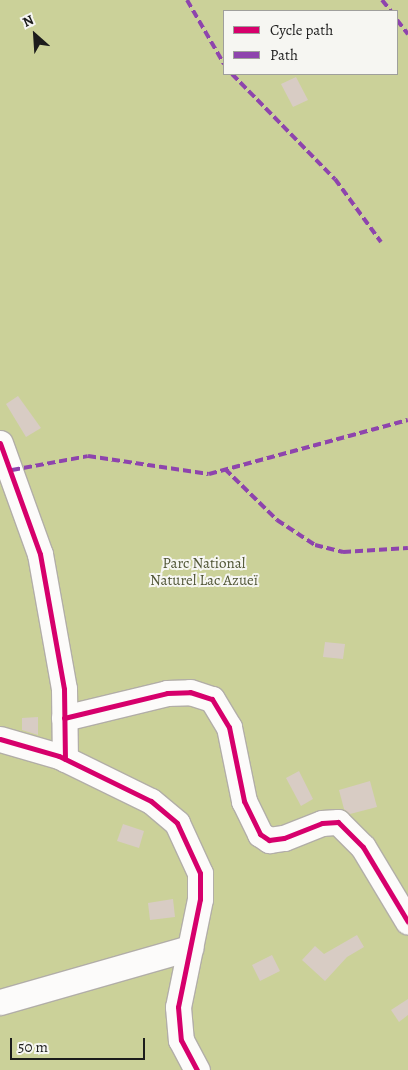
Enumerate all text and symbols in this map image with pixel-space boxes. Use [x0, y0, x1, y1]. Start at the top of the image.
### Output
north arrow [10, 10, 60, 60]
text: N [19, 10, 37, 32]
legend [223, 10, 398, 75]
text: Cycle path [270, 20, 333, 40]
text: Path [270, 45, 298, 65]
park label: Parc National Naturel Lac Azueï [150, 554, 258, 589]
scale bar [12, 1028, 148, 1060]
text: 50 m [18, 1037, 48, 1057]

